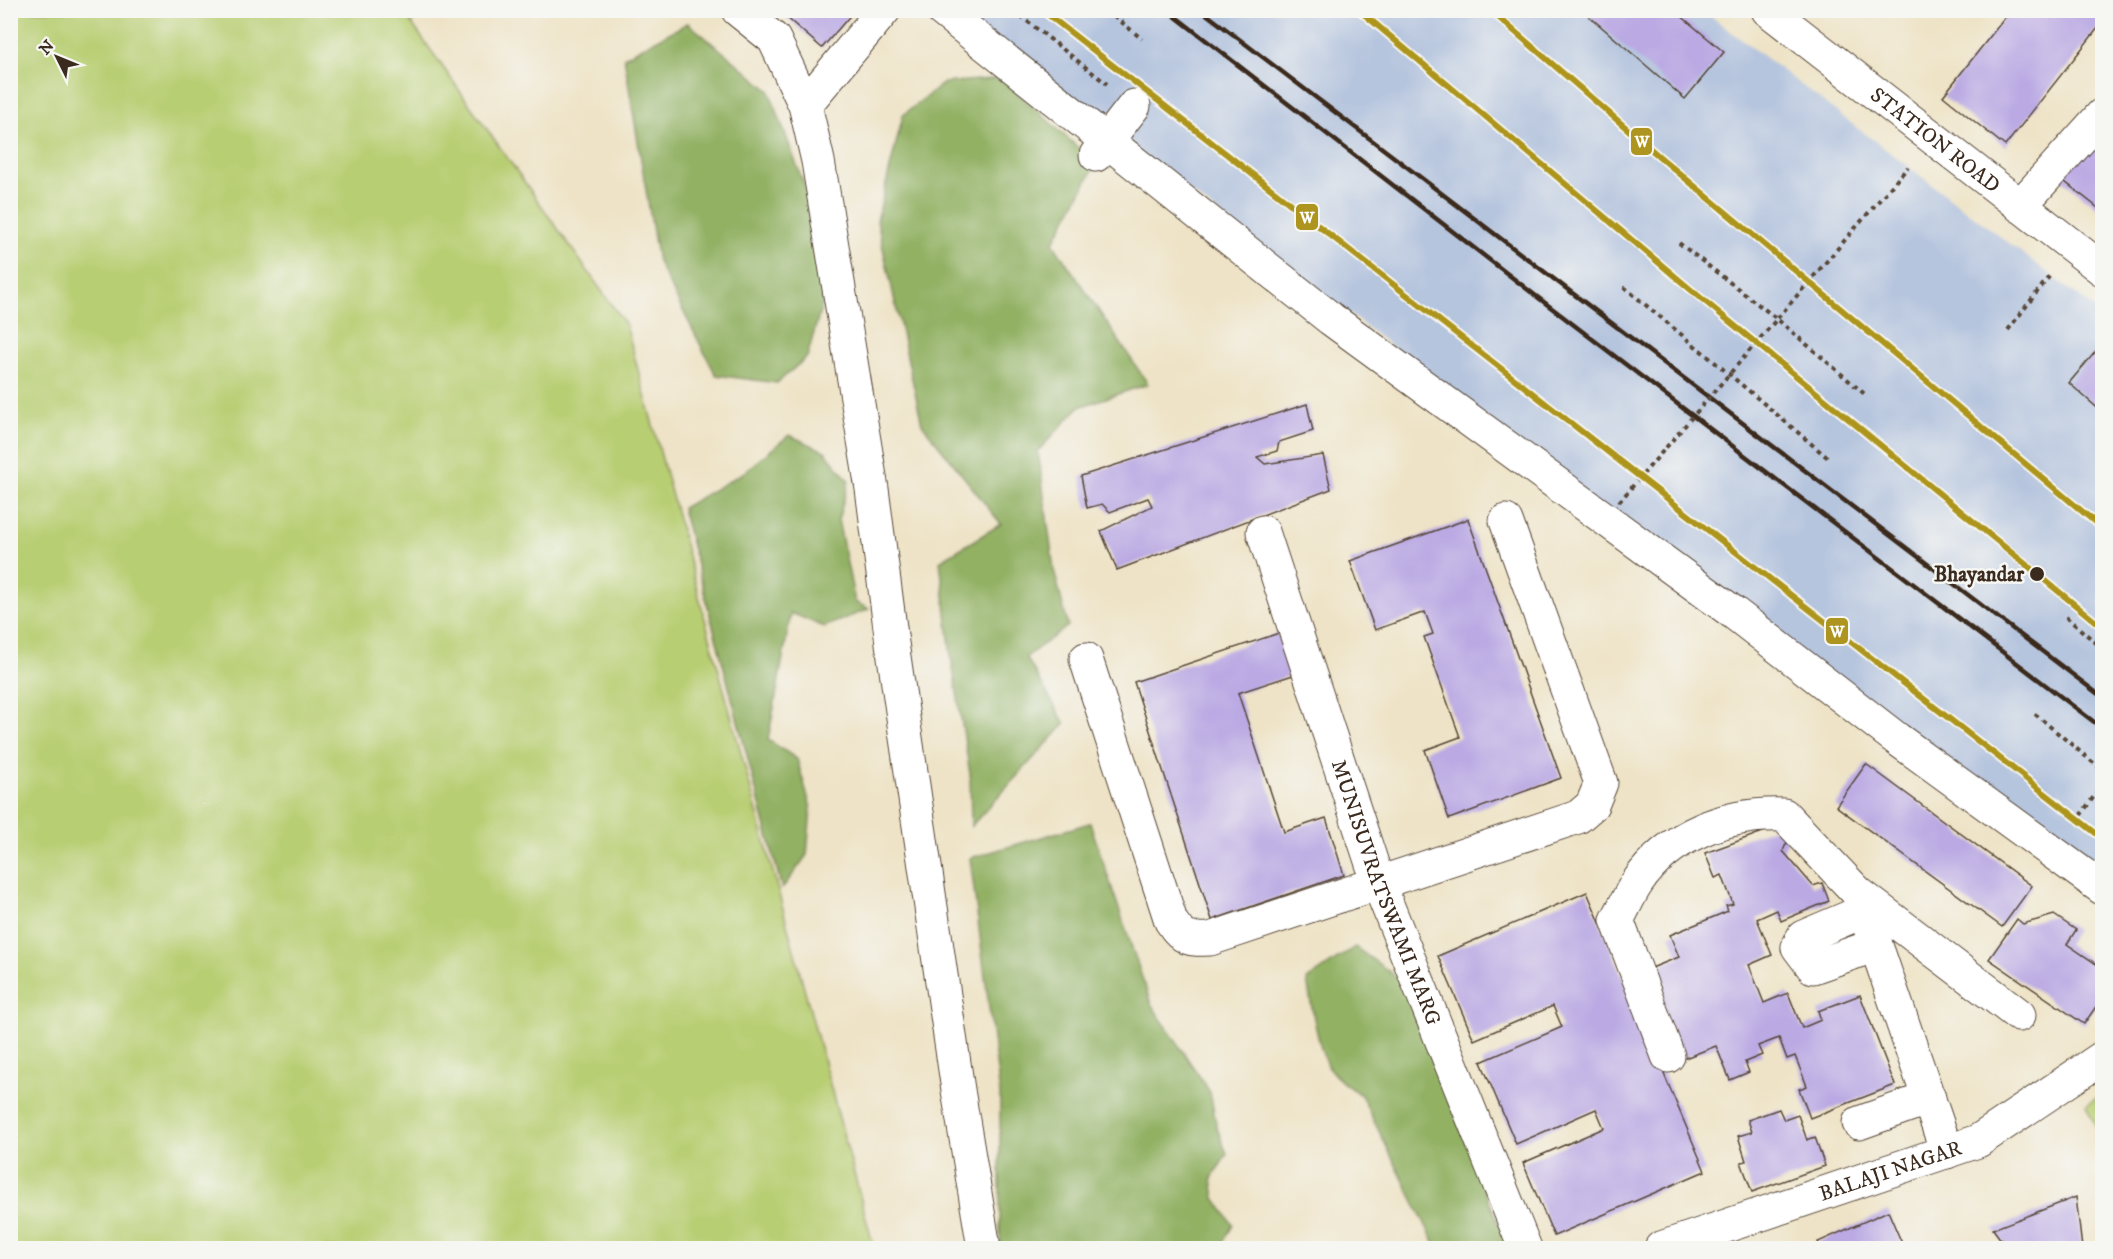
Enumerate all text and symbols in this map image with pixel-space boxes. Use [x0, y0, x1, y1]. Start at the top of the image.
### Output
north arrow [27, 27, 87, 87]
text: N [35, 36, 59, 59]
street label: STATION ROAD [1865, 82, 2005, 199]
line badge: W [1630, 127, 1653, 156]
text: W [1634, 132, 1651, 152]
line badge: W [1295, 203, 1319, 231]
text: W [1299, 208, 1316, 228]
place label: Bhayandar [1934, 562, 2025, 588]
marker: Bhayandar [2028, 565, 2046, 583]
line badge: W [1825, 617, 1849, 645]
text: W [1829, 622, 1846, 642]
street label: MUNISUVRATSWAMI MARG [1325, 757, 1446, 1030]
street label: BALAJI NAGAR [1816, 1135, 1965, 1208]

